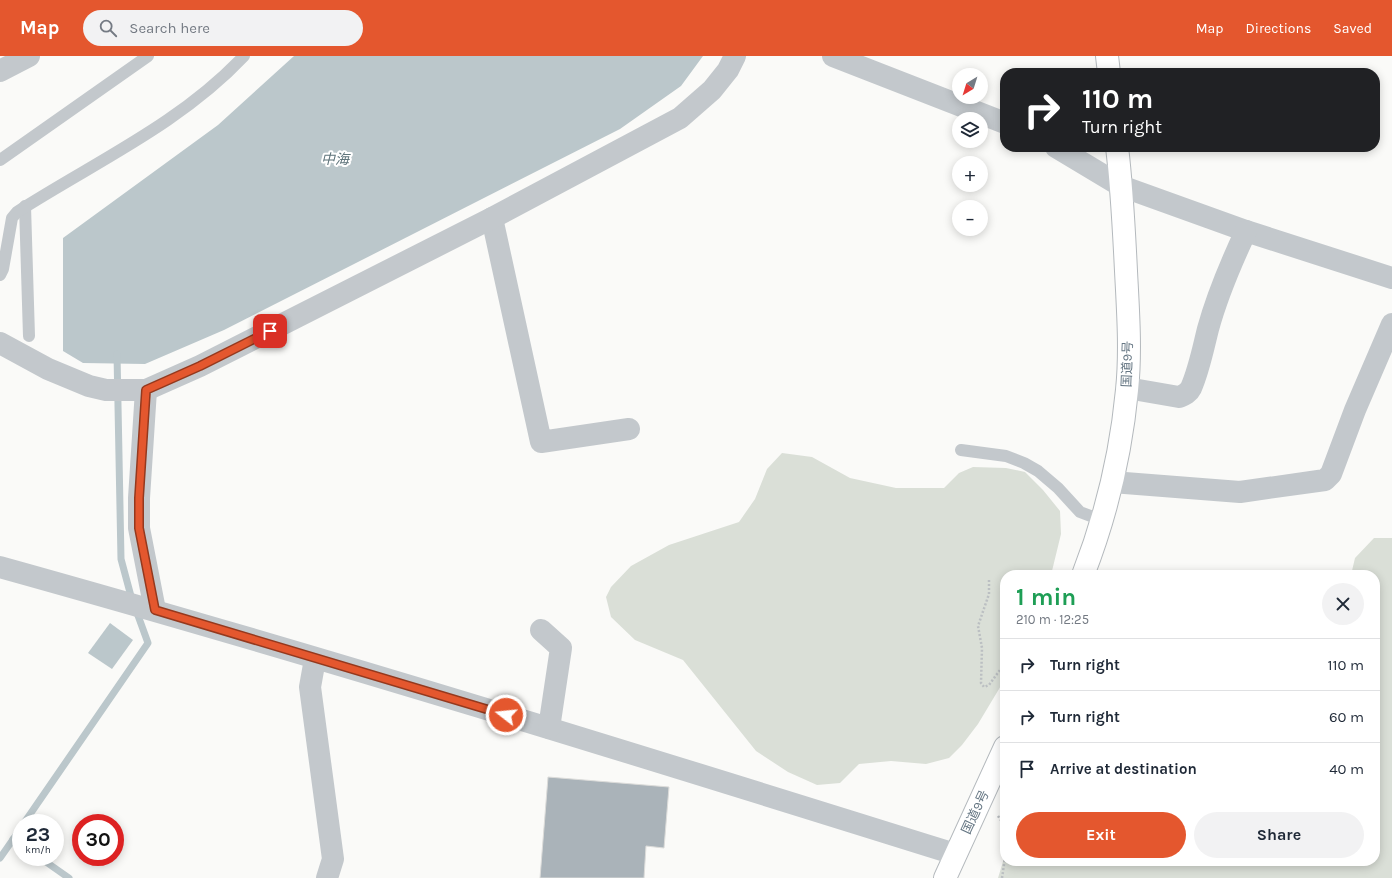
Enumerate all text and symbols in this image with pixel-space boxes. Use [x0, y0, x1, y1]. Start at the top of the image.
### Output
search box [83, 10, 363, 46]
text: Map [20, 17, 59, 39]
icon: search [97, 17, 119, 39]
text: Search here [129, 19, 210, 37]
text: Map [1196, 20, 1224, 37]
text: Directions [1246, 20, 1311, 37]
text: Saved [1333, 20, 1372, 37]
north arrow [952, 68, 988, 104]
map controls [952, 68, 988, 236]
text: 110 m [1082, 82, 1153, 115]
icon: right [1016, 84, 1068, 136]
button: layers [952, 112, 988, 148]
text: Turn right [1082, 116, 1162, 138]
water label: 中海 [321, 151, 351, 168]
button: + [952, 156, 988, 192]
button: − [952, 200, 988, 236]
pin [253, 314, 287, 348]
icon: arrive [259, 320, 281, 342]
street label: 国道9号 [1119, 340, 1135, 388]
text: 1 min [1016, 583, 1076, 611]
button: close [1322, 583, 1364, 625]
text: 210 m · 12:25 [1016, 612, 1089, 627]
icon: right [1016, 654, 1038, 676]
text: Turn right [1050, 656, 1120, 674]
text: 110 m [1328, 656, 1364, 674]
position arrow [485, 694, 527, 736]
icon: right [1016, 706, 1038, 728]
text: Turn right [1050, 708, 1120, 726]
text: 60 m [1329, 708, 1364, 726]
icon: arrive [1016, 758, 1038, 780]
text: Arrive at destination [1050, 760, 1197, 778]
text: 40 m [1329, 760, 1364, 778]
street label: 国道9号 [958, 788, 992, 836]
button: Exit [1016, 812, 1186, 858]
button: Share [1194, 812, 1364, 858]
speed limit sign: 30 [72, 814, 124, 866]
text: 23 [26, 823, 50, 846]
text: km/h [25, 844, 51, 856]

